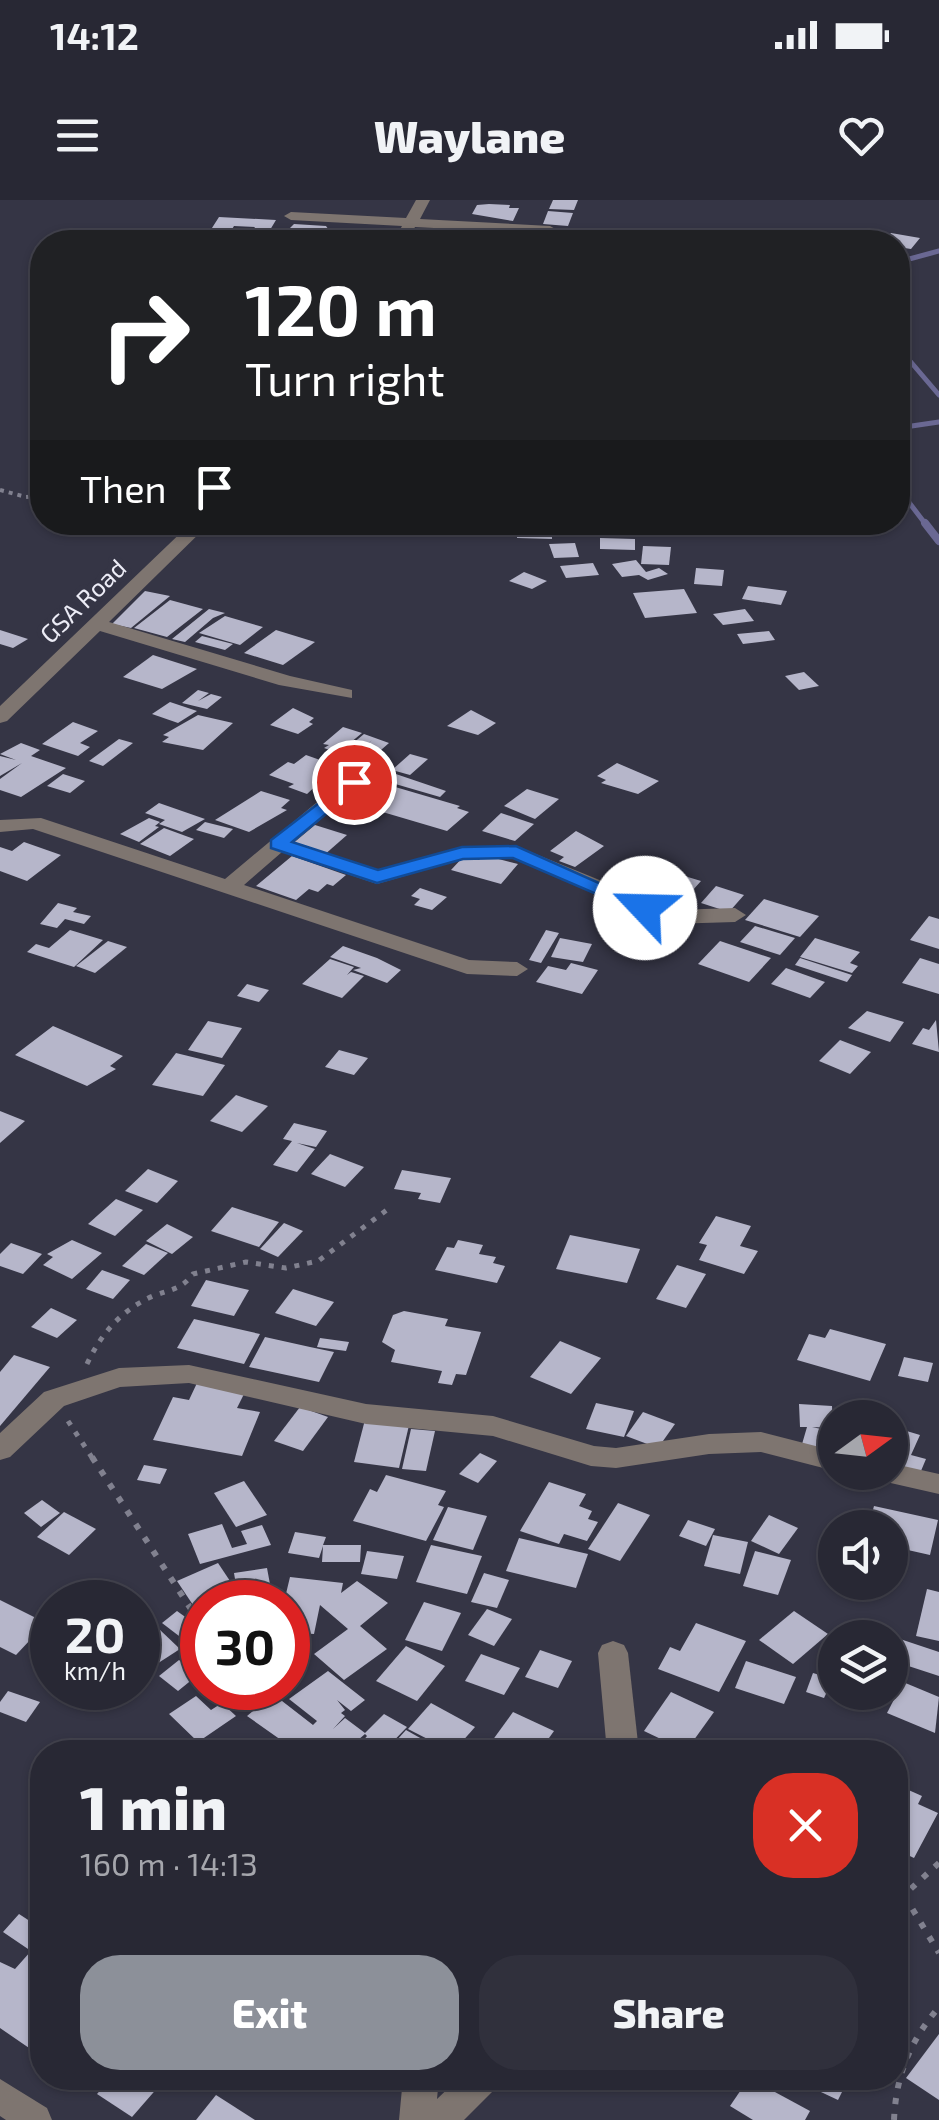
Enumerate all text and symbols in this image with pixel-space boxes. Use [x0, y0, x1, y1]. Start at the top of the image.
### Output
text: 14:12 [50, 12, 139, 58]
icon: menu [50, 108, 105, 163]
text: Waylane [374, 108, 565, 162]
icon: heart [834, 108, 889, 163]
text: 120 m [245, 266, 437, 350]
icon: right [80, 270, 210, 400]
text: Turn right [245, 351, 445, 405]
icon: arrive [187, 460, 242, 515]
text: Then [80, 465, 167, 511]
street label: GSA Road [33, 552, 132, 649]
pin [312, 740, 397, 825]
icon: arrive [327, 755, 382, 810]
position arrow [593, 856, 697, 960]
north arrow [818, 1400, 908, 1490]
map controls [818, 1400, 908, 1710]
button: sound [818, 1510, 908, 1600]
speed limit sign: 30 [180, 1580, 310, 1710]
text: 20 [65, 1603, 125, 1663]
button: layers [818, 1620, 908, 1710]
text: km/h [64, 1655, 126, 1685]
text: 1 min [80, 1770, 227, 1842]
button: close [753, 1773, 858, 1878]
text: 160 m · 14:13 [80, 1844, 258, 1882]
button: Exit [80, 1955, 459, 2070]
button: Share [479, 1955, 858, 2070]

